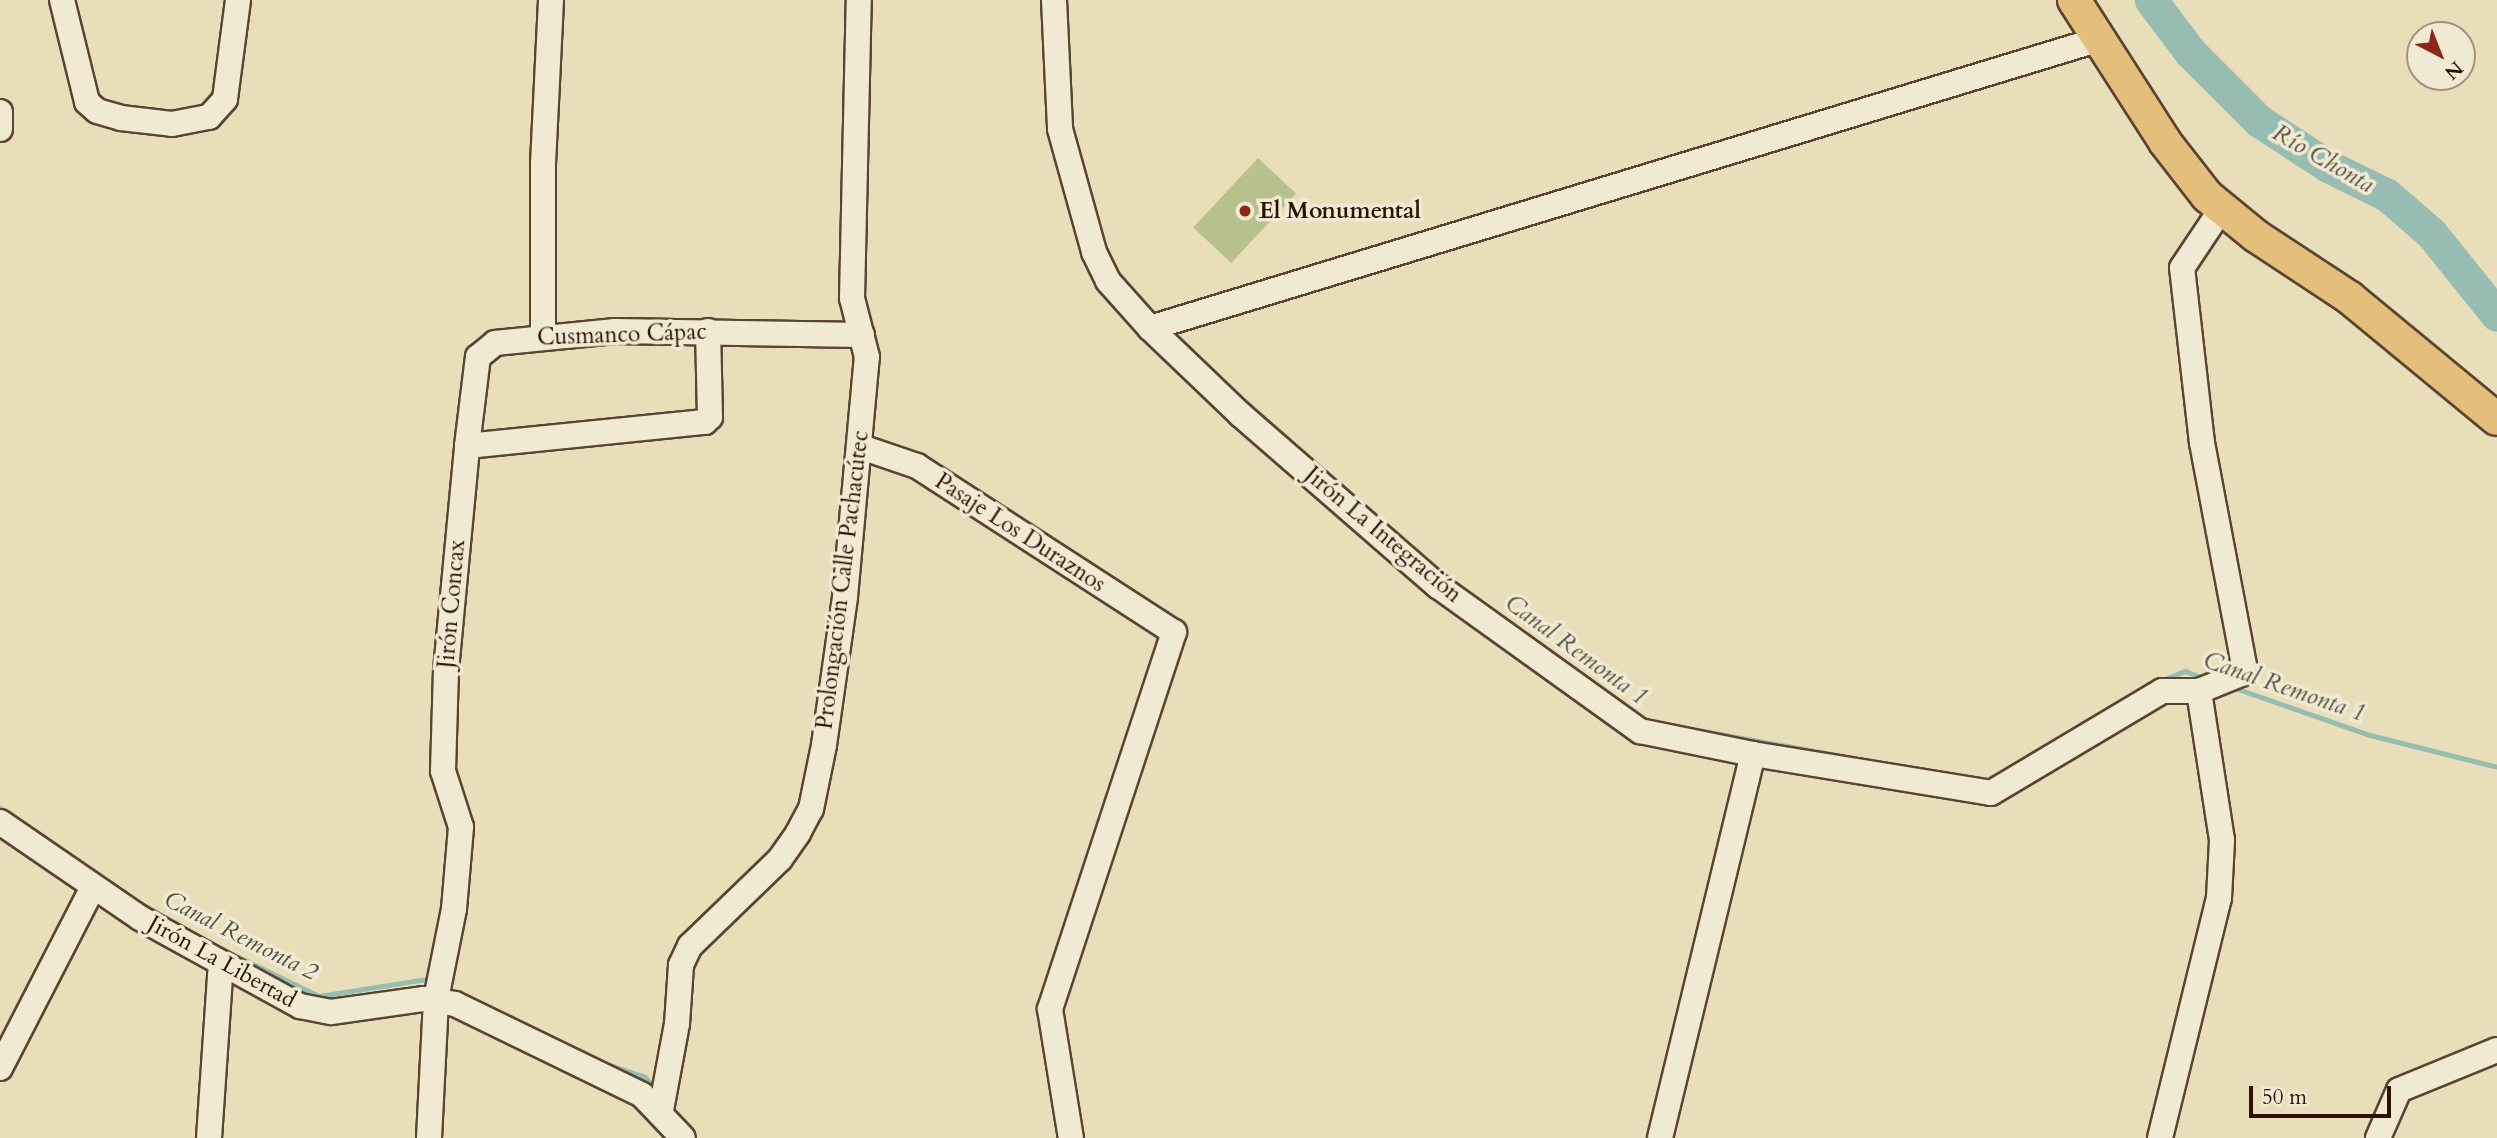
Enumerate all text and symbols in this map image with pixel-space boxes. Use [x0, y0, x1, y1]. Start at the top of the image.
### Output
north arrow [2406, 21, 2476, 91]
text: N [2439, 55, 2469, 85]
water label: Río Chonta [2267, 119, 2379, 199]
place label: El Monumental [1259, 197, 1421, 225]
marker: El Monumental [1237, 203, 1253, 219]
street label: Cusmanco Cápac [537, 318, 707, 352]
street label: Prolongación Calle Pachacútec [811, 429, 875, 731]
street label: Jirón La Integración [1299, 461, 1467, 609]
street label: Pasaje Los Duraznos [930, 468, 1110, 598]
street label: Jirón Concax [433, 538, 471, 670]
water label: Canal Remonta 1 [1499, 589, 1653, 711]
water label: Canal Remonta 1 [2200, 646, 2368, 728]
water label: Canal Remonta 2 [159, 885, 323, 987]
street label: Jirón La Libertad [143, 910, 301, 1014]
scale bar [2252, 1072, 2394, 1116]
text: 50 m [2262, 1083, 2307, 1112]

